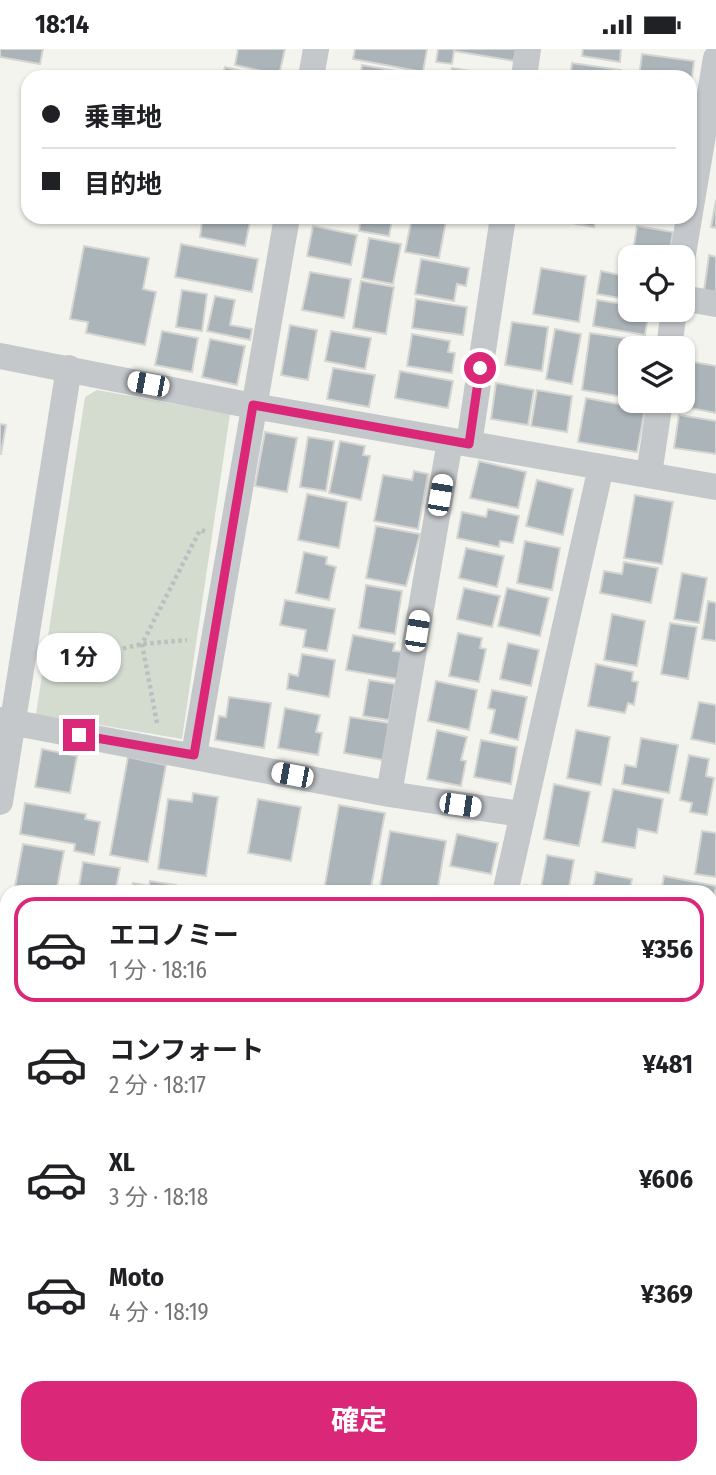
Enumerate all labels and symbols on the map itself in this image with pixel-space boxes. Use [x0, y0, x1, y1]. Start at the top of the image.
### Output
route start [464, 352, 496, 384]
car [126, 370, 171, 398]
car [427, 472, 454, 518]
car [404, 609, 431, 653]
callout: 1 分 [37, 633, 121, 683]
route end [63, 719, 95, 751]
car [270, 761, 315, 789]
car [438, 792, 483, 818]

